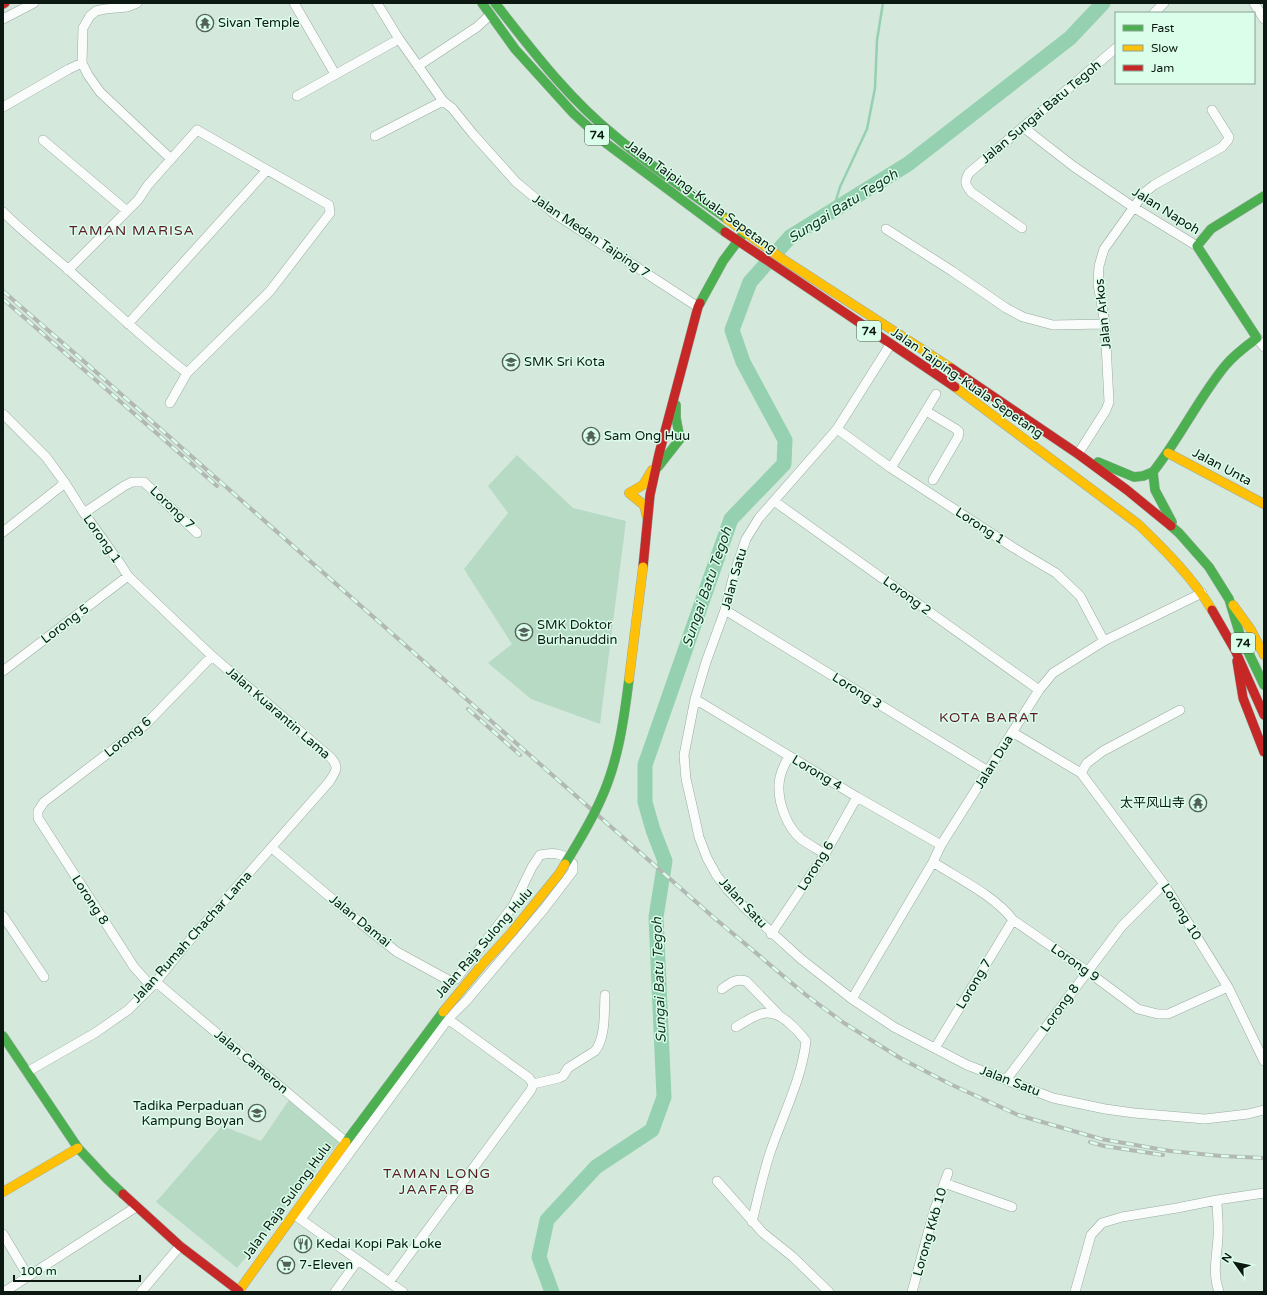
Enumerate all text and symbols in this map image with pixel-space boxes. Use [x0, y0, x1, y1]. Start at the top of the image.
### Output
legend [1115, 12, 1255, 84]
temple icon: Sivan Temple [195, 13, 215, 33]
place label: Sivan Temple [218, 15, 300, 31]
text: Fast [1151, 21, 1175, 35]
text: Slow [1151, 41, 1178, 55]
street label: Jalan Sungai Batu Tegoh [978, 57, 1104, 167]
text: Jam [1151, 61, 1174, 75]
road number: 74 [585, 125, 609, 145]
street label: Jalan Taiping-Kuala Sepetang [622, 137, 780, 257]
water label: Sungai Batu Tegoh [785, 165, 901, 247]
street label: Jalan Napoh [1129, 184, 1203, 238]
street label: Jalan Medan Taiping 7 [529, 191, 653, 281]
district label: TAMAN MARISA [69, 222, 195, 239]
street label: Jalan Arkos [1091, 278, 1115, 350]
road number: 74 [857, 321, 881, 341]
street label: Jalan Taiping-Kuala Sepetang [888, 324, 1046, 442]
school or university icon: SMK Sri Kota [501, 352, 521, 372]
place label: SMK Sri Kota [524, 354, 605, 370]
temple icon: Sam Ong Huu [581, 426, 601, 446]
place label: Sam Ong Huu [604, 428, 690, 444]
street label: Jalan Unta [1190, 445, 1254, 489]
street label: Lorong 7 [146, 483, 198, 533]
street label: Lorong 1 [952, 504, 1008, 548]
street label: Lorong 1 [79, 512, 125, 566]
water label: Sungai Batu Tegoh [678, 524, 736, 649]
street label: Jalan Satu [718, 546, 750, 612]
street label: Lorong 2 [880, 573, 934, 619]
street label: Lorong 5 [38, 601, 92, 647]
place label: SMK Doktor Burhanuddin [537, 617, 617, 648]
school or university icon: SMK Doktor Burhanuddin [514, 622, 534, 642]
road number: 74 [1231, 633, 1255, 653]
street label: Jalan Kuarantin Lama [223, 663, 333, 763]
street label: Lorong 3 [829, 669, 885, 713]
district label: KOTA BARAT [939, 709, 1039, 726]
street label: Lorong 6 [101, 713, 155, 761]
street label: Jalan Dua [971, 732, 1017, 792]
street label: Lorong 4 [789, 752, 845, 794]
temple icon: 太平风山寺 [1188, 793, 1208, 813]
place label: 太平风山寺 [1120, 795, 1185, 811]
street label: Lorong 6 [794, 838, 838, 894]
street label: Jalan Rumah Chachar Lama [129, 868, 255, 1006]
street label: Lorong 8 [68, 872, 112, 928]
street label: Jalan Satu [716, 874, 770, 932]
street label: Lorong 10 [1157, 881, 1205, 943]
street label: Jalan Raja Sulong Hulu [432, 885, 536, 1001]
street label: Jalan Damai [326, 891, 394, 951]
water label: Sungai Batu Tegoh [648, 916, 670, 1043]
street label: Lorong 9 [1048, 940, 1102, 986]
street label: Lorong 7 [953, 956, 995, 1012]
street label: Lorong 8 [1037, 981, 1083, 1035]
street label: Jalan Cameron [211, 1026, 291, 1098]
street label: Jalan Satu [978, 1062, 1042, 1100]
place label: Tadika Perpaduan Kampung Boyan [133, 1098, 244, 1129]
school or university icon: Tadika Perpaduan Kampung Boyan [247, 1103, 267, 1123]
street label: Jalan Raja Sulong Hulu [239, 1139, 335, 1263]
district label: TAMAN LONG JAAFAR B [383, 1165, 491, 1198]
street label: Lorong Kkb 10 [910, 1186, 950, 1278]
restaurant icon: Kedai Kopi Pak Loke [293, 1234, 313, 1254]
place label: Kedai Kopi Pak Loke [316, 1236, 442, 1252]
north arrow [1215, 1243, 1255, 1283]
text: N [1219, 1251, 1235, 1265]
supermarket icon: 7-Eleven [276, 1255, 296, 1275]
scale bar [14, 1257, 140, 1283]
place label: 7-Eleven [299, 1257, 353, 1273]
text: 100 m [20, 1264, 57, 1278]

